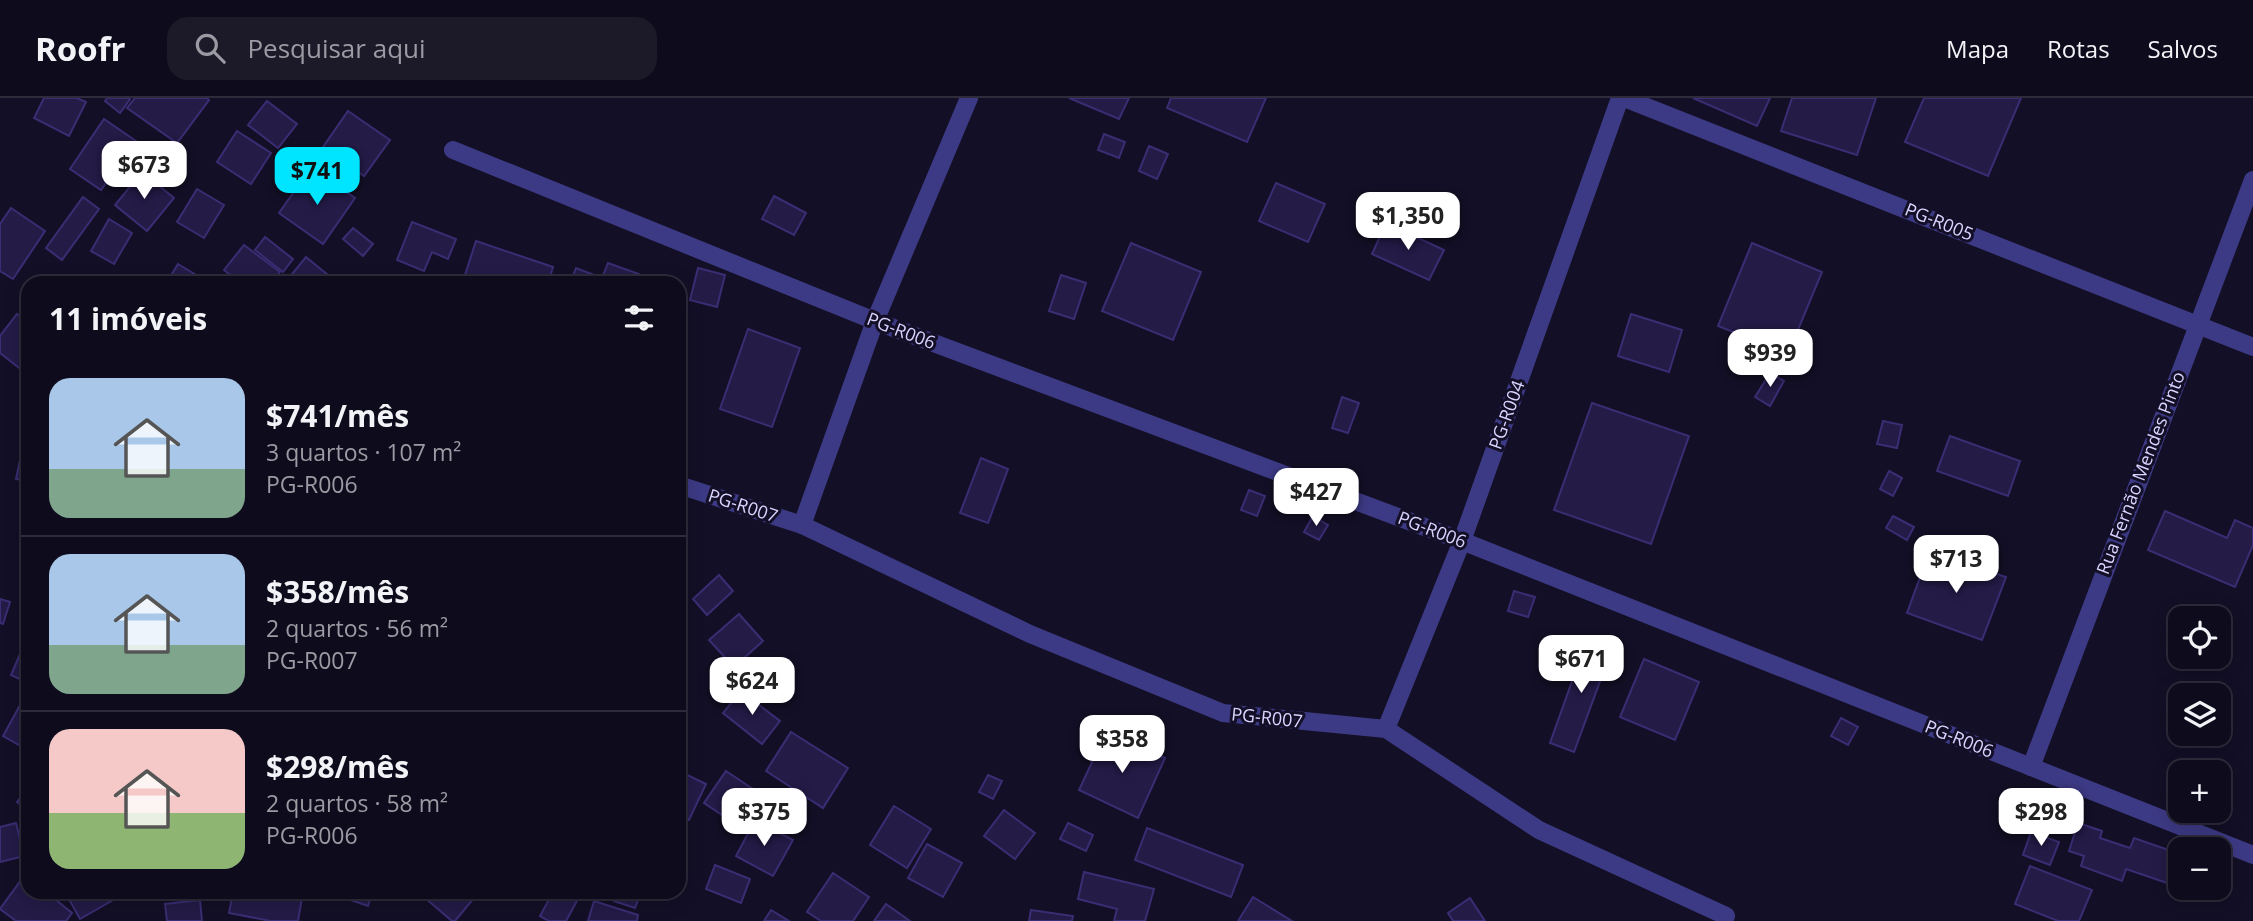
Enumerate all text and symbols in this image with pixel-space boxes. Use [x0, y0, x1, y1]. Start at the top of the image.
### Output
search box [167, 17, 657, 80]
text: Roofr [35, 26, 125, 71]
icon: search [191, 29, 229, 67]
text: Pesquisar aqui [247, 30, 426, 66]
text: Mapa [1946, 32, 2009, 65]
text: Rotas [2047, 32, 2110, 65]
text: Salvos [2148, 32, 2218, 65]
pin: $673 [103, 141, 185, 201]
text: $673 [118, 148, 170, 180]
pin: $741 [276, 148, 358, 207]
text: $741 [291, 154, 343, 186]
pin: $1,350 [1351, 192, 1465, 252]
street label: PG-R005 [1902, 197, 1977, 246]
text: $1,350 [1372, 199, 1444, 231]
text: 11 imóveis [49, 298, 207, 339]
icon: filters [620, 299, 658, 337]
street label: PG-R006 [864, 306, 939, 354]
pin: $939 [1729, 330, 1811, 389]
text: $939 [1744, 336, 1796, 368]
street label: Rua Fernão Mendes Pinto [2090, 368, 2190, 578]
street label: PG-R004 [1483, 377, 1530, 452]
text: $741/mês [266, 395, 409, 436]
icon: home [105, 406, 189, 490]
text: 3 quartos · 107 m² [266, 436, 461, 468]
text: PG-R006 [266, 468, 358, 500]
pin: $427 [1275, 468, 1357, 528]
text: $427 [1290, 475, 1342, 507]
street label: PG-R007 [706, 483, 781, 528]
street label: PG-R006 [1395, 505, 1470, 553]
pin: $713 [1915, 536, 1997, 595]
text: $713 [1930, 542, 1982, 574]
text: $358/mês [266, 571, 409, 612]
icon: home [105, 582, 189, 666]
map controls [2168, 606, 2231, 900]
button: locate [2168, 606, 2231, 669]
text: 2 quartos · 56 m² [266, 612, 448, 644]
pin: $671 [1540, 636, 1622, 695]
text: $671 [1555, 642, 1607, 674]
text: PG-R007 [266, 644, 358, 676]
pin: $624 [711, 658, 793, 717]
text: $624 [726, 664, 778, 696]
button: layers [2168, 683, 2231, 746]
street label: PG-R007 [1230, 701, 1304, 733]
street label: PG-R006 [1922, 714, 1997, 763]
pin: $358 [1081, 716, 1163, 775]
text: $358 [1096, 722, 1148, 754]
text: $298/mês [266, 746, 409, 787]
icon: home [105, 757, 189, 841]
button: + [2168, 760, 2231, 823]
text: 2 quartos · 58 m² [266, 787, 448, 819]
pin: $375 [723, 788, 805, 848]
pin: $298 [2000, 788, 2082, 848]
text: $375 [738, 795, 790, 827]
text: $298 [2015, 795, 2067, 827]
text: PG-R006 [266, 819, 358, 851]
button: − [2168, 837, 2231, 900]

